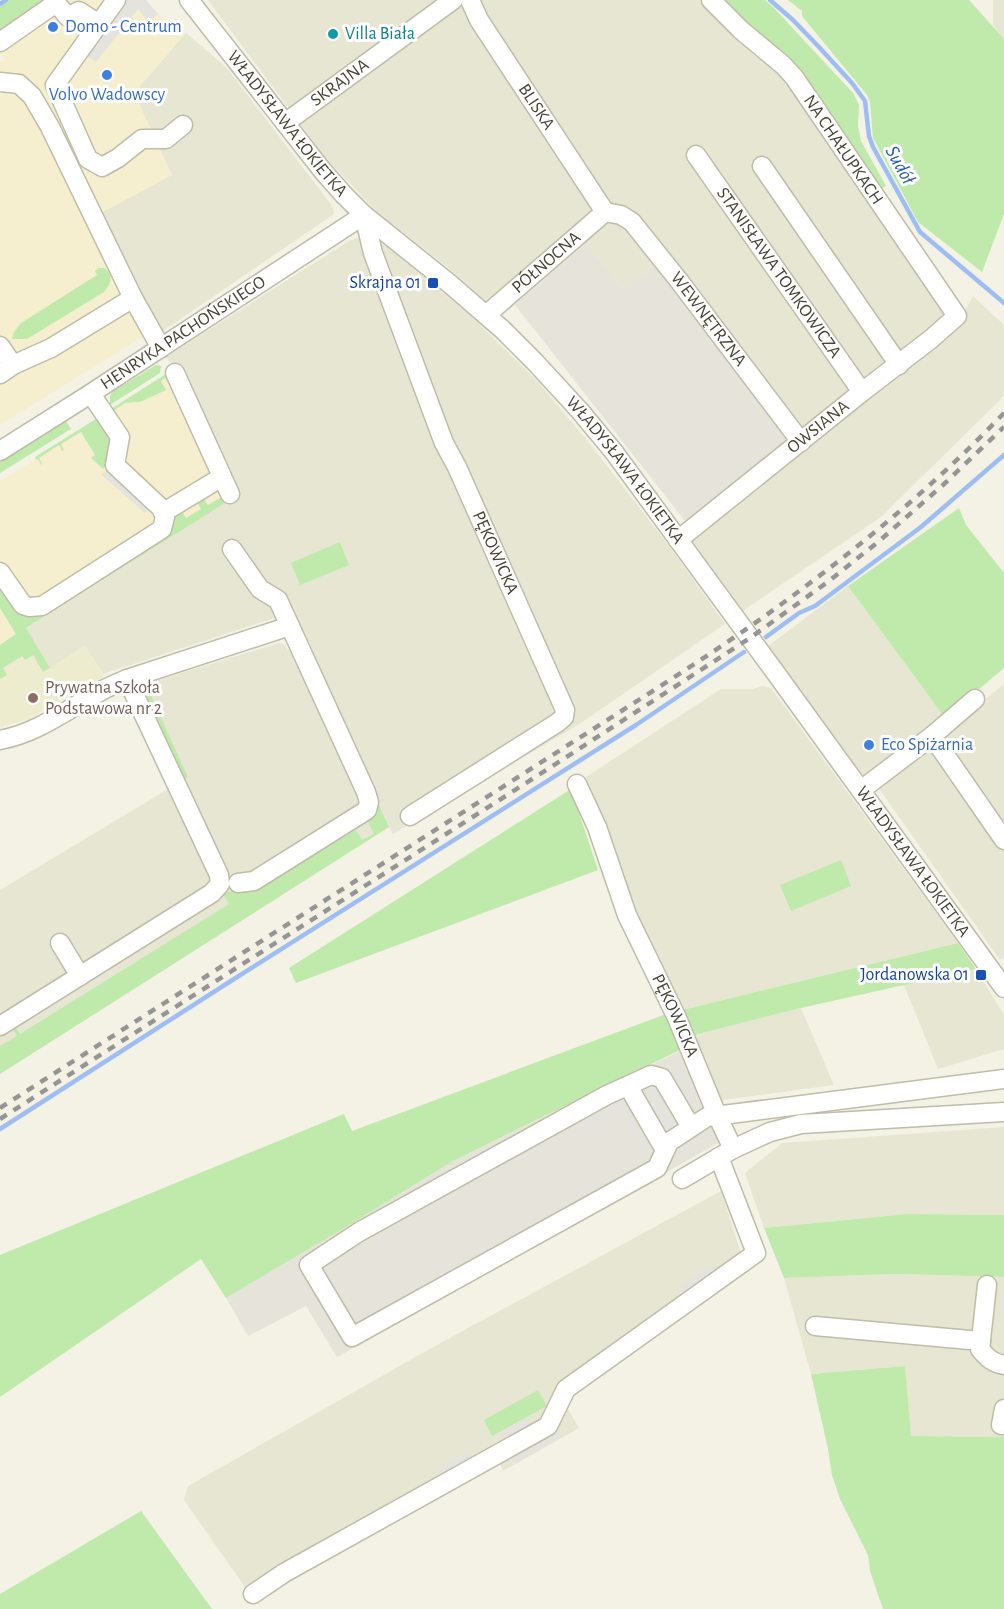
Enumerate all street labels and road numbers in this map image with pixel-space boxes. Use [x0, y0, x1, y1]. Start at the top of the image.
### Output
street label: WŁADYSŁAWA ŁOKIETKA [223, 48, 351, 201]
street label: SKRAJNA [307, 55, 373, 110]
street label: BLISKA [515, 81, 558, 134]
street label: NA CHAŁUPKACH [800, 92, 886, 208]
street label: STANISŁAWA TOMKOWICZA [713, 185, 845, 362]
street label: PÓŁNOCNA [509, 228, 585, 297]
street label: WEWNĘTRZNA [667, 269, 750, 370]
street label: HENRYKA PACHOŃSKIEGO [98, 273, 269, 393]
street label: WŁADYSŁAWA ŁOKIETKA [562, 393, 688, 548]
street label: OWSIANA [784, 397, 853, 457]
street label: PĘKOWICKA [469, 508, 522, 598]
street label: WŁADYSŁAWA ŁOKIETKA [852, 783, 973, 941]
street label: PĘKOWICKA [648, 971, 701, 1060]

